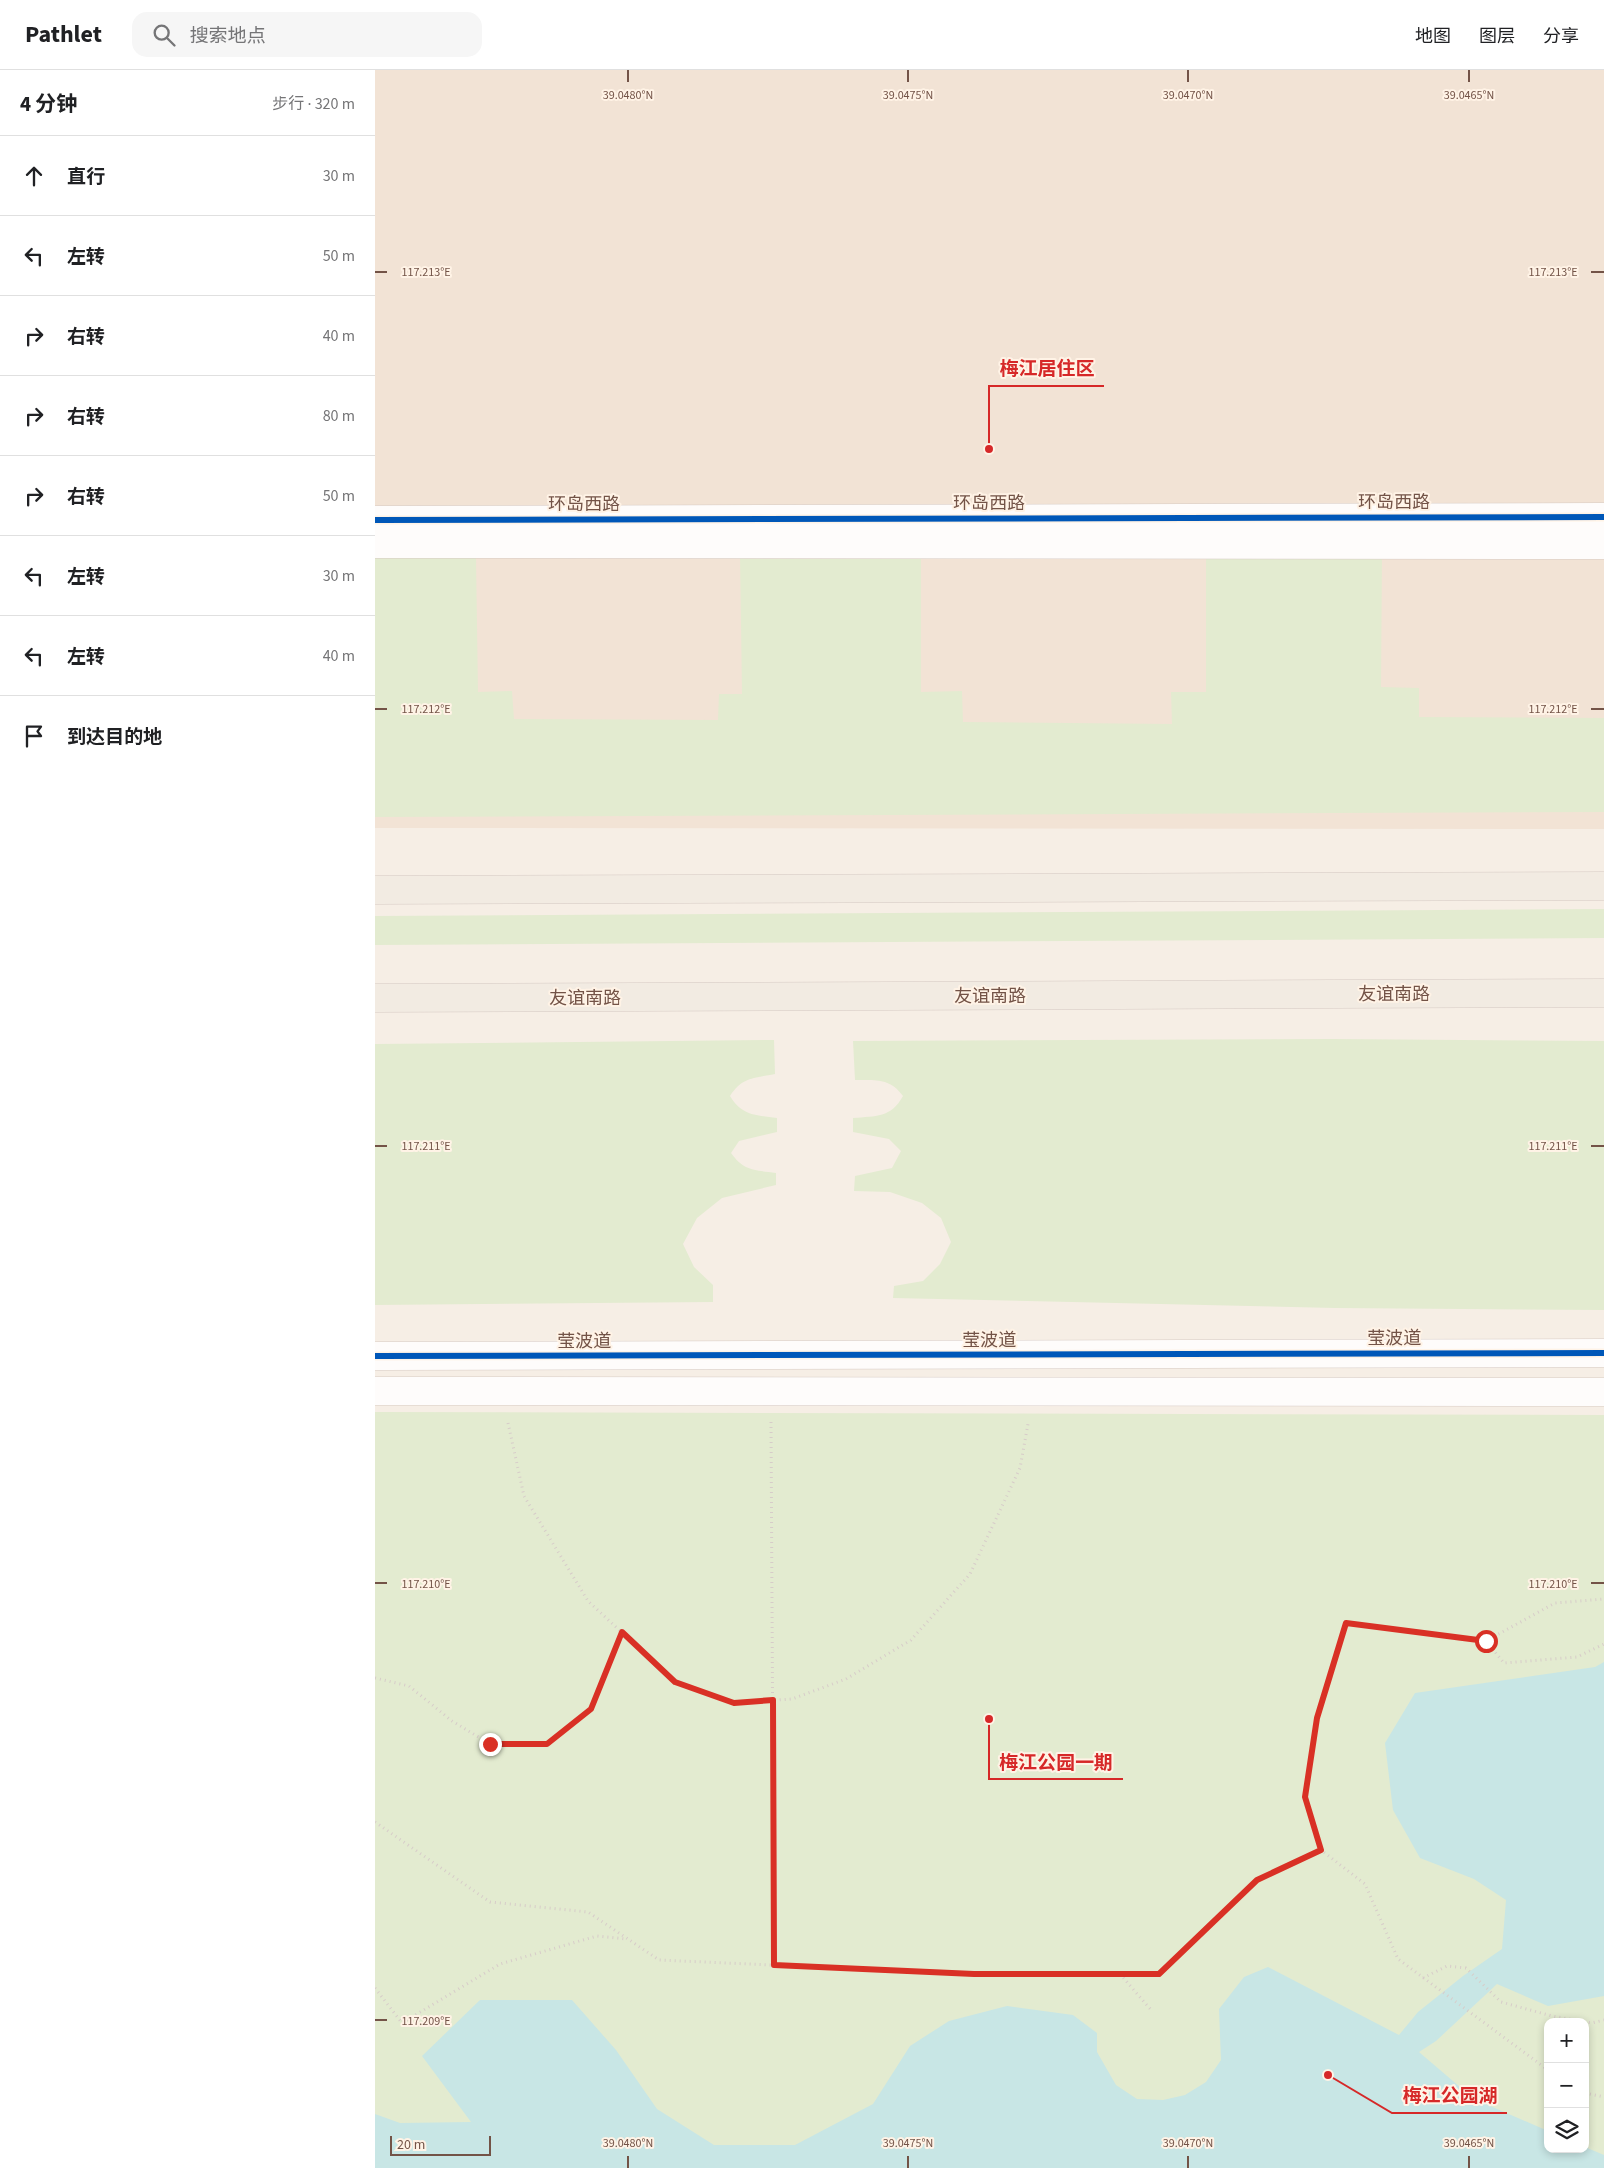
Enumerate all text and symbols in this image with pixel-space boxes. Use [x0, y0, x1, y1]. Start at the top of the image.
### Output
search box [132, 12, 482, 57]
text: Pathlet [25, 17, 102, 52]
icon: search [150, 21, 178, 49]
text: 搜索地点 [190, 23, 266, 50]
text: 地图 [1415, 24, 1451, 49]
text: 图层 [1479, 24, 1515, 49]
text: 分享 [1543, 24, 1579, 49]
text: 39.0480°N [603, 87, 653, 104]
text: 39.0475°N [883, 87, 933, 104]
text: 39.0470°N [1163, 87, 1213, 104]
text: 39.0465°N [1444, 87, 1494, 104]
text: 4 分钟 [20, 89, 77, 119]
text: 步行 · 320 m [272, 93, 355, 115]
icon: ahead [20, 162, 48, 190]
text: 直行 [67, 164, 105, 191]
text: 30 m [323, 165, 355, 187]
icon: left [20, 242, 48, 270]
text: 左转 [67, 244, 105, 271]
text: 50 m [323, 245, 355, 267]
text: 117.213°E [401, 264, 451, 281]
text: 117.213°E [1528, 264, 1578, 281]
icon: right [20, 322, 48, 350]
text: 右转 [67, 324, 105, 351]
text: 40 m [323, 325, 355, 347]
callout: 梅江居住区 [989, 352, 1104, 386]
text: 梅江居住区 [999, 356, 1095, 383]
icon: right [20, 402, 48, 430]
text: 右转 [67, 404, 105, 431]
text: 80 m [323, 405, 355, 427]
icon: right [20, 482, 48, 510]
text: 右转 [67, 484, 105, 511]
text: 50 m [323, 485, 355, 507]
street label: 环岛西路 [1358, 490, 1430, 515]
street label: 环岛西路 [953, 491, 1025, 516]
street label: 环岛西路 [548, 492, 620, 517]
icon: left [20, 562, 48, 590]
text: 左转 [67, 564, 105, 591]
text: 30 m [323, 565, 355, 587]
icon: left [20, 642, 48, 670]
text: 左转 [67, 644, 105, 671]
text: 40 m [323, 645, 355, 667]
text: 117.212°E [401, 701, 451, 718]
text: 117.212°E [1528, 701, 1578, 718]
icon: arrive [20, 722, 48, 750]
text: 到达目的地 [67, 724, 162, 751]
street label: 友谊南路 [1358, 982, 1430, 1007]
street label: 友谊南路 [954, 984, 1026, 1009]
street label: 友谊南路 [549, 986, 621, 1011]
text: 117.211°E [401, 1138, 451, 1155]
text: 117.211°E [1528, 1138, 1578, 1155]
street label: 莹波道 [1367, 1326, 1421, 1351]
street label: 莹波道 [962, 1328, 1016, 1353]
street label: 莹波道 [557, 1329, 611, 1354]
text: 117.210°E [401, 1576, 451, 1593]
text: 117.210°E [1528, 1576, 1578, 1593]
route start [1475, 1630, 1498, 1653]
route end [479, 1733, 502, 1756]
callout: 梅江公园一期 [989, 1745, 1123, 1779]
text: 梅江公园一期 [999, 1750, 1113, 1777]
text: 117.209°E [401, 2013, 451, 2030]
map controls [1544, 2018, 1589, 2153]
button: + [1544, 2018, 1589, 2063]
button: − [1544, 2063, 1589, 2108]
callout: 梅江公园湖 [1392, 2079, 1507, 2113]
text: 梅江公园湖 [1402, 2083, 1498, 2110]
button: layers [1544, 2108, 1589, 2153]
scale bar [390, 2133, 491, 2156]
text: 20 m [397, 2135, 425, 2155]
text: 39.0480°N [603, 2135, 653, 2152]
text: 39.0475°N [883, 2135, 933, 2152]
text: 39.0470°N [1163, 2135, 1213, 2152]
text: 39.0465°N [1444, 2135, 1494, 2152]

